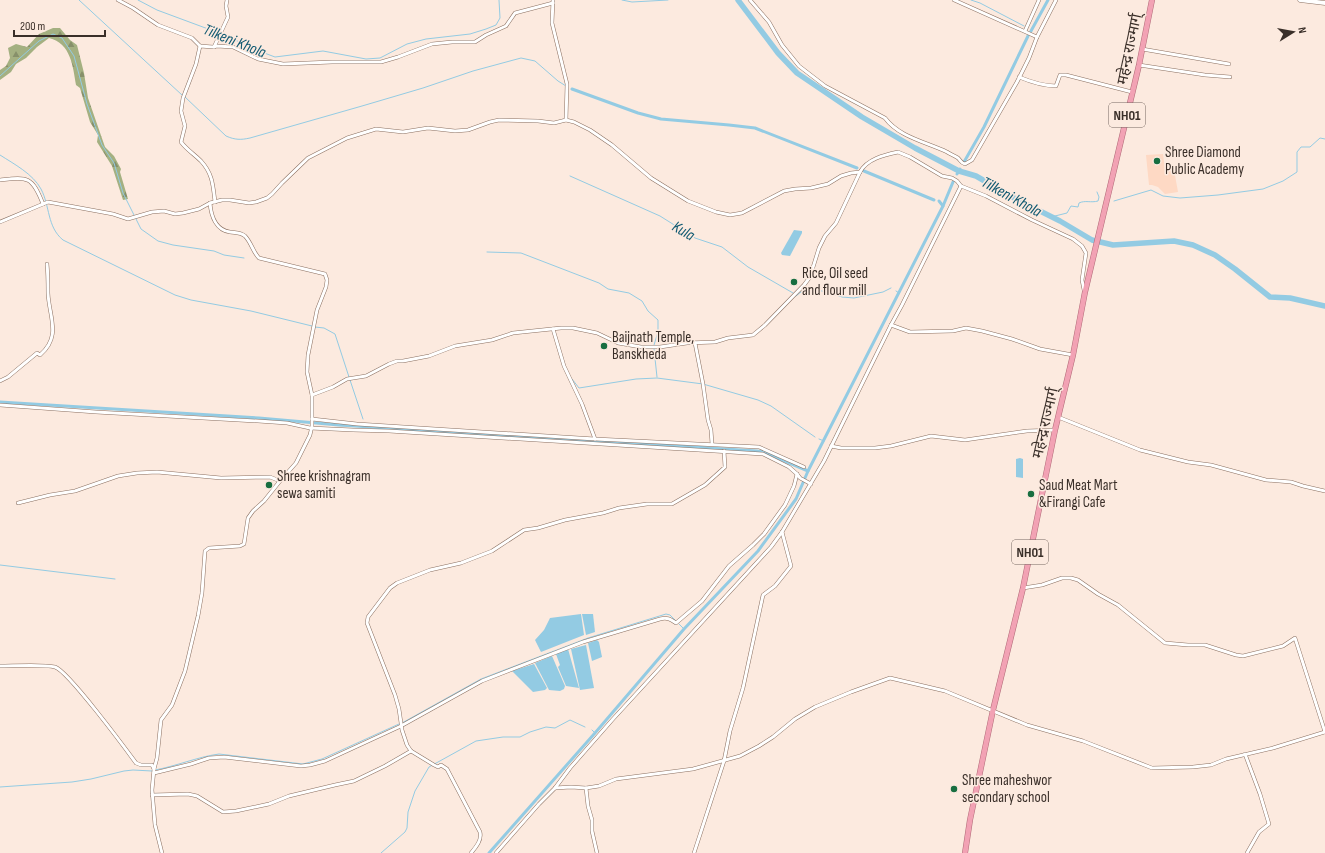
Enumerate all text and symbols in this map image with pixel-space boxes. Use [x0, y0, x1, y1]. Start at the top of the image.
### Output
street label: महेन्द्र राज्मार्ग् [1113, 10, 1147, 86]
scale bar [14, 12, 105, 38]
north arrow [1273, 12, 1313, 52]
text: 200 m [20, 19, 46, 34]
water label: Tilkeni Khola [200, 20, 269, 63]
text: N [1295, 26, 1309, 34]
road number: NH01 [1109, 103, 1145, 127]
place label: Shree Diamond Public Academy [1165, 143, 1244, 179]
marker: Shree Diamond Public Academy [1152, 156, 1162, 166]
water label: Tilkeni Khola [978, 173, 1045, 222]
water label: Kula [669, 217, 698, 245]
place label: Rice, Oil seed and flour mill [802, 264, 868, 300]
marker: Rice, Oil seed and flour mill [789, 277, 799, 287]
place label: Baijnath Temple, Banskheda [612, 328, 694, 364]
marker: Baijnath Temple, Banskheda [599, 341, 609, 351]
street label: महेन्द्र राज्मार्ग् [1028, 384, 1063, 460]
place label: Shree krishnagram sewa samiti [277, 467, 371, 503]
place label: Saud Meat Mart &Firangi Cafe [1039, 476, 1118, 512]
marker: Shree krishnagram sewa samiti [264, 480, 274, 490]
marker: Saud Meat Mart &Firangi Cafe [1026, 489, 1036, 499]
road number: NH01 [1012, 540, 1048, 564]
place label: Shree maheshwor secondary school [962, 771, 1053, 807]
marker: Shree maheshwor secondary school [949, 784, 959, 794]

